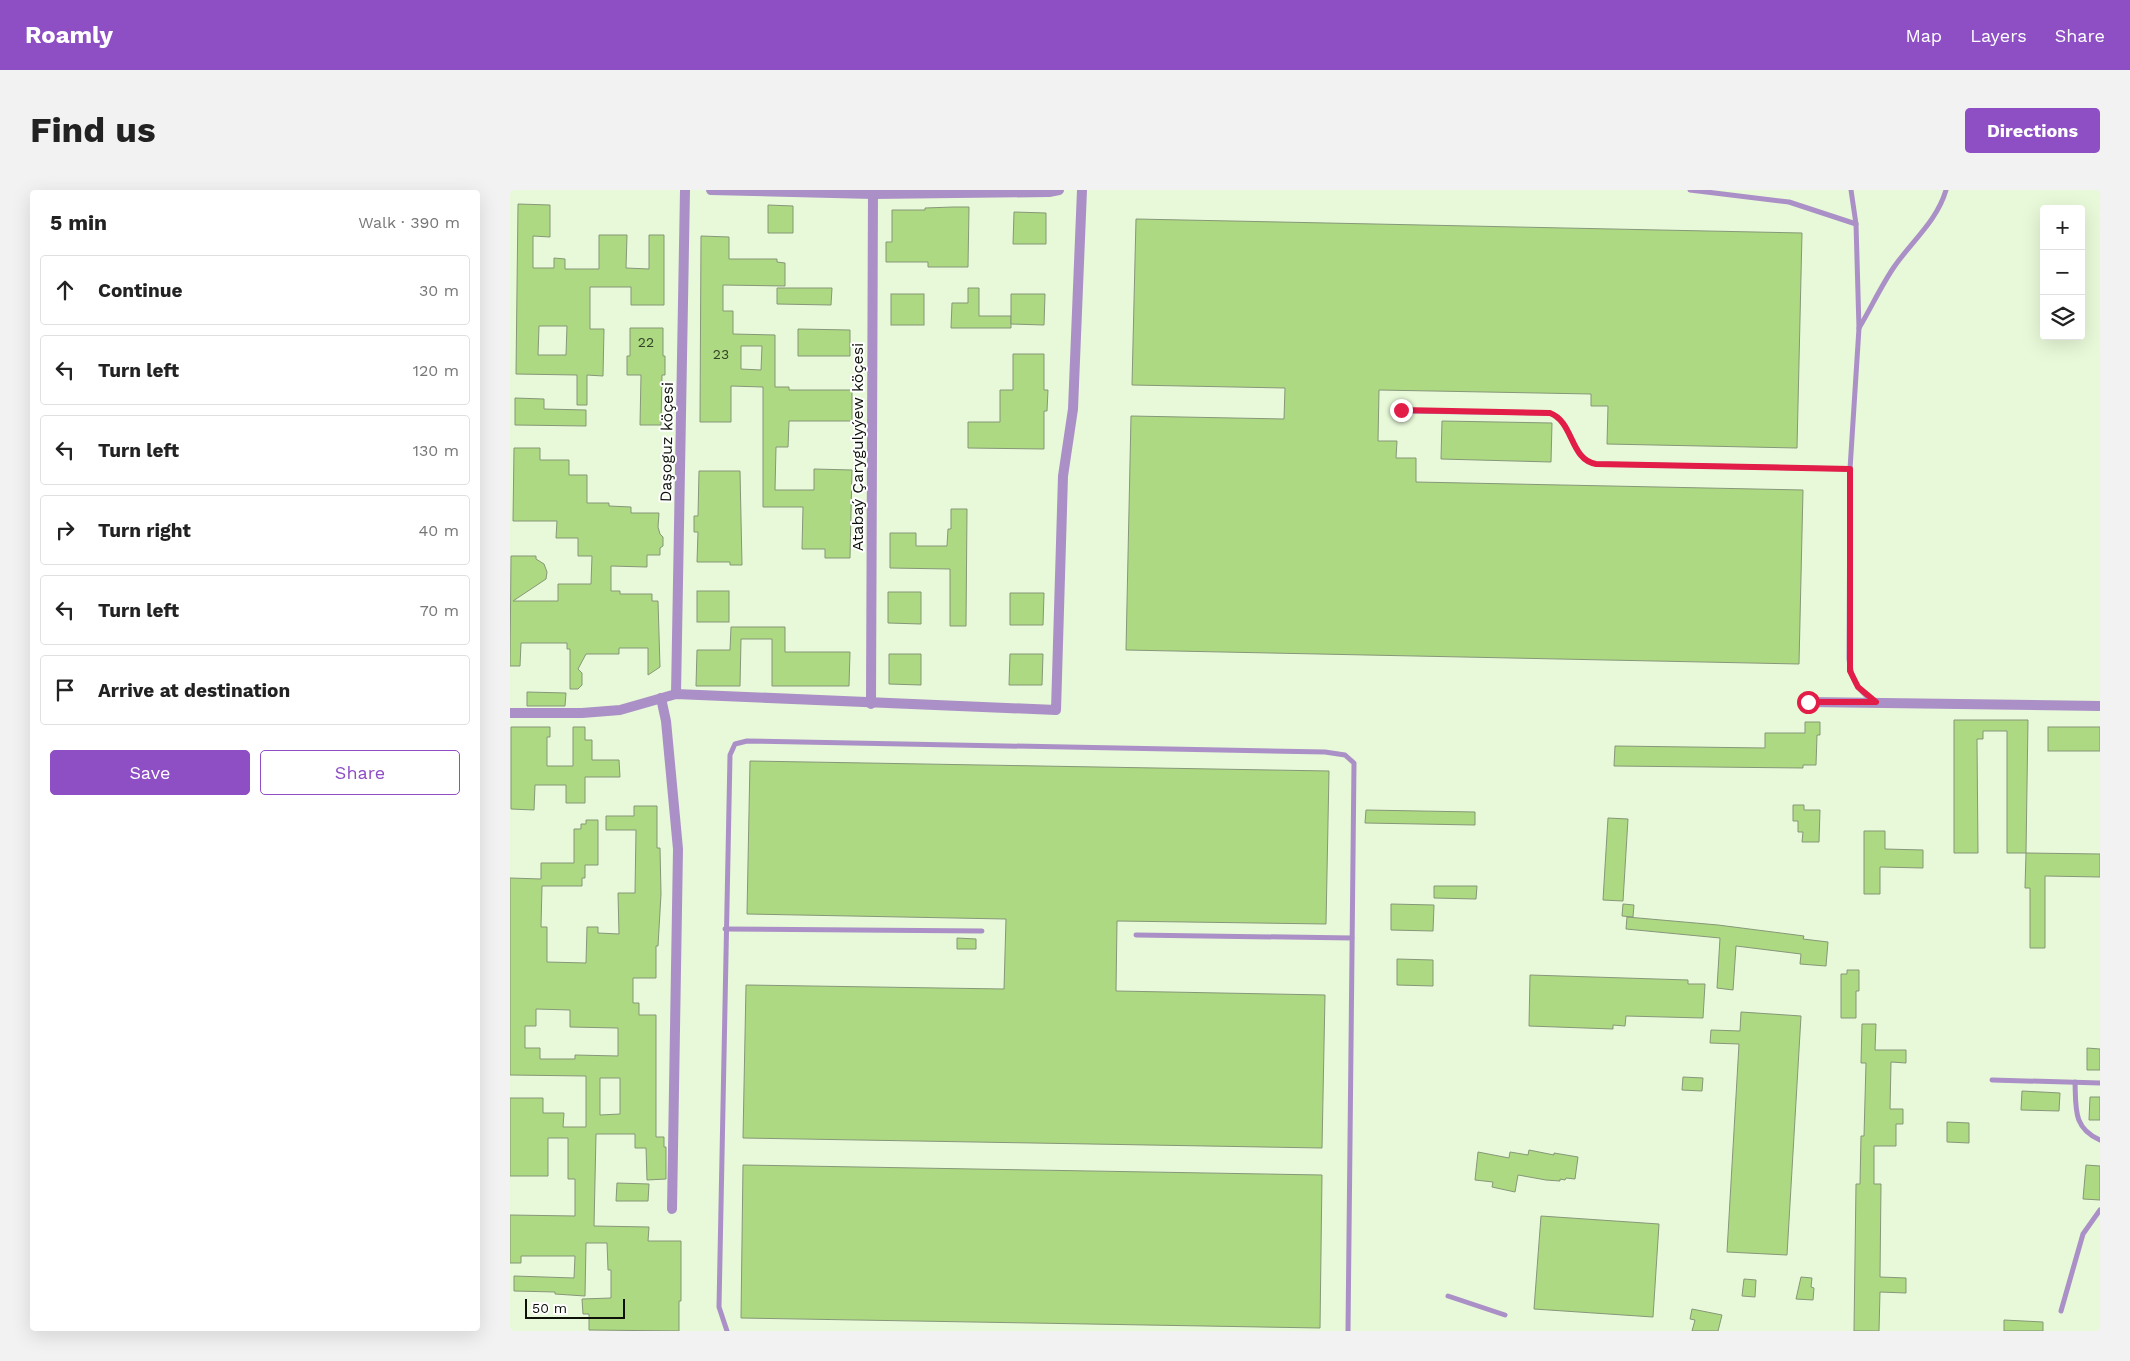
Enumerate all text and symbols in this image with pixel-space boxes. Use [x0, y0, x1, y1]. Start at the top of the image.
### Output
text: Roamly [25, 21, 113, 49]
text: Map [1905, 25, 1942, 46]
text: Layers [1970, 25, 2027, 46]
text: Share [2055, 25, 2105, 46]
button: Directions [1965, 108, 2100, 153]
text: Find us [30, 109, 156, 151]
map controls [2040, 205, 2085, 340]
button: + [2040, 205, 2085, 250]
text: 5 min [50, 210, 107, 235]
text: Walk · 390 m [358, 213, 460, 232]
button: − [2040, 250, 2085, 295]
icon: ahead [51, 276, 79, 304]
text: Continue [98, 279, 182, 302]
text: 30 m [419, 281, 459, 300]
button: layers [2040, 295, 2085, 340]
house number: 22 [638, 334, 654, 350]
street label: Atabaý Çarygulyýew köçesi [848, 343, 867, 551]
house number: 23 [713, 346, 729, 362]
icon: left [51, 356, 79, 384]
text: Turn left [98, 359, 179, 382]
text: 120 m [413, 361, 459, 380]
street label: Daşoguz köçesi [656, 382, 677, 502]
route end [1390, 399, 1413, 422]
icon: left [51, 436, 79, 464]
text: Turn left [98, 439, 179, 462]
text: 130 m [413, 441, 459, 460]
icon: right [51, 516, 79, 544]
text: Turn right [98, 519, 191, 542]
text: 40 m [419, 521, 459, 540]
icon: left [51, 596, 79, 624]
text: Turn left [98, 599, 179, 622]
text: 70 m [420, 601, 459, 620]
icon: arrive [51, 676, 79, 704]
text: Arrive at destination [98, 679, 290, 702]
route start [1797, 691, 1820, 714]
button: Save [50, 750, 250, 795]
button: Share [260, 750, 460, 795]
scale bar [525, 1296, 625, 1319]
text: 50 m [532, 1300, 567, 1316]

